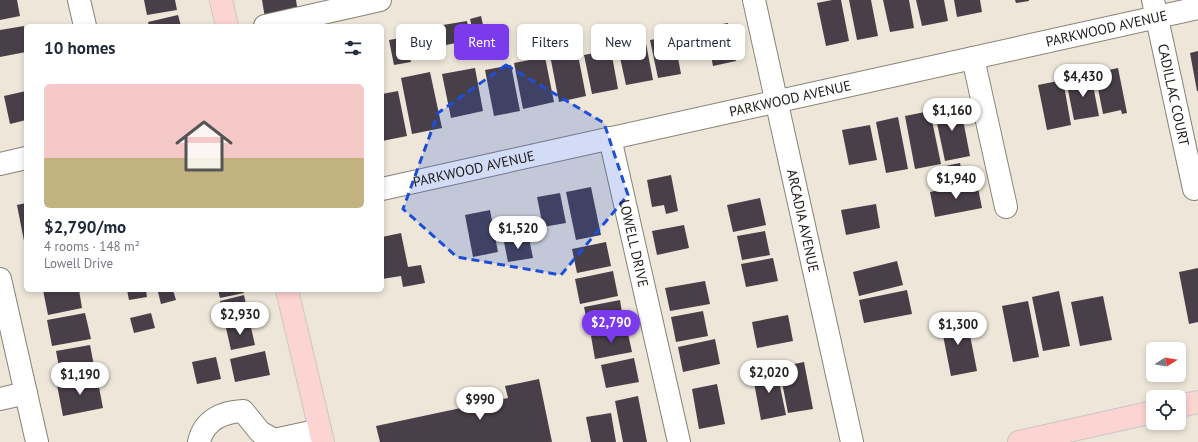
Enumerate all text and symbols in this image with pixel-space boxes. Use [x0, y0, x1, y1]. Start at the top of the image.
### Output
street label: PARKWOOD AVENUE [1044, 6, 1169, 51]
chip: Buy [396, 24, 446, 60]
chip: Rent [454, 24, 509, 60]
chip: Filters [517, 24, 583, 60]
chip: New [591, 24, 646, 60]
chip: Apartment [654, 24, 745, 60]
text: 10 homes [44, 37, 115, 59]
icon: filters [342, 37, 364, 59]
street label: CADILLAC COURT [1154, 42, 1193, 148]
pin: $4,430 [1050, 64, 1116, 98]
text: $4,430 [1063, 68, 1103, 85]
street label: PARKWOOD AVENUE [728, 76, 853, 121]
pin: $1,160 [919, 98, 985, 132]
text: $1,160 [932, 102, 972, 119]
icon: home [168, 110, 240, 182]
street label: PARKWOOD AVENUE [411, 146, 536, 191]
pin: $1,940 [923, 166, 989, 200]
street label: ARCADIA AVENUE [783, 167, 823, 274]
text: $1,940 [936, 170, 976, 187]
street label: LOWELL DRIVE [615, 198, 653, 289]
text: $2,790/mo [44, 216, 126, 238]
pin: $1,520 [485, 216, 551, 250]
text: $1,520 [498, 220, 538, 237]
text: 4 rooms · 148 m² [44, 238, 140, 255]
text: Lowell Drive [44, 255, 113, 272]
pin: $2,930 [207, 302, 273, 336]
text: $2,930 [220, 306, 260, 323]
pin: $2,790 [578, 310, 644, 344]
pin: $1,300 [925, 312, 991, 346]
text: $2,790 [591, 314, 631, 331]
text: $1,300 [938, 316, 978, 333]
north arrow [1146, 342, 1186, 382]
map controls [1146, 342, 1186, 430]
pin: $2,020 [736, 360, 802, 394]
pin: $1,190 [47, 362, 113, 396]
text: $2,020 [749, 364, 789, 381]
text: $1,190 [60, 366, 100, 383]
pin: $990 [456, 387, 504, 421]
button: locate [1146, 390, 1186, 430]
text: $990 [465, 391, 495, 408]

